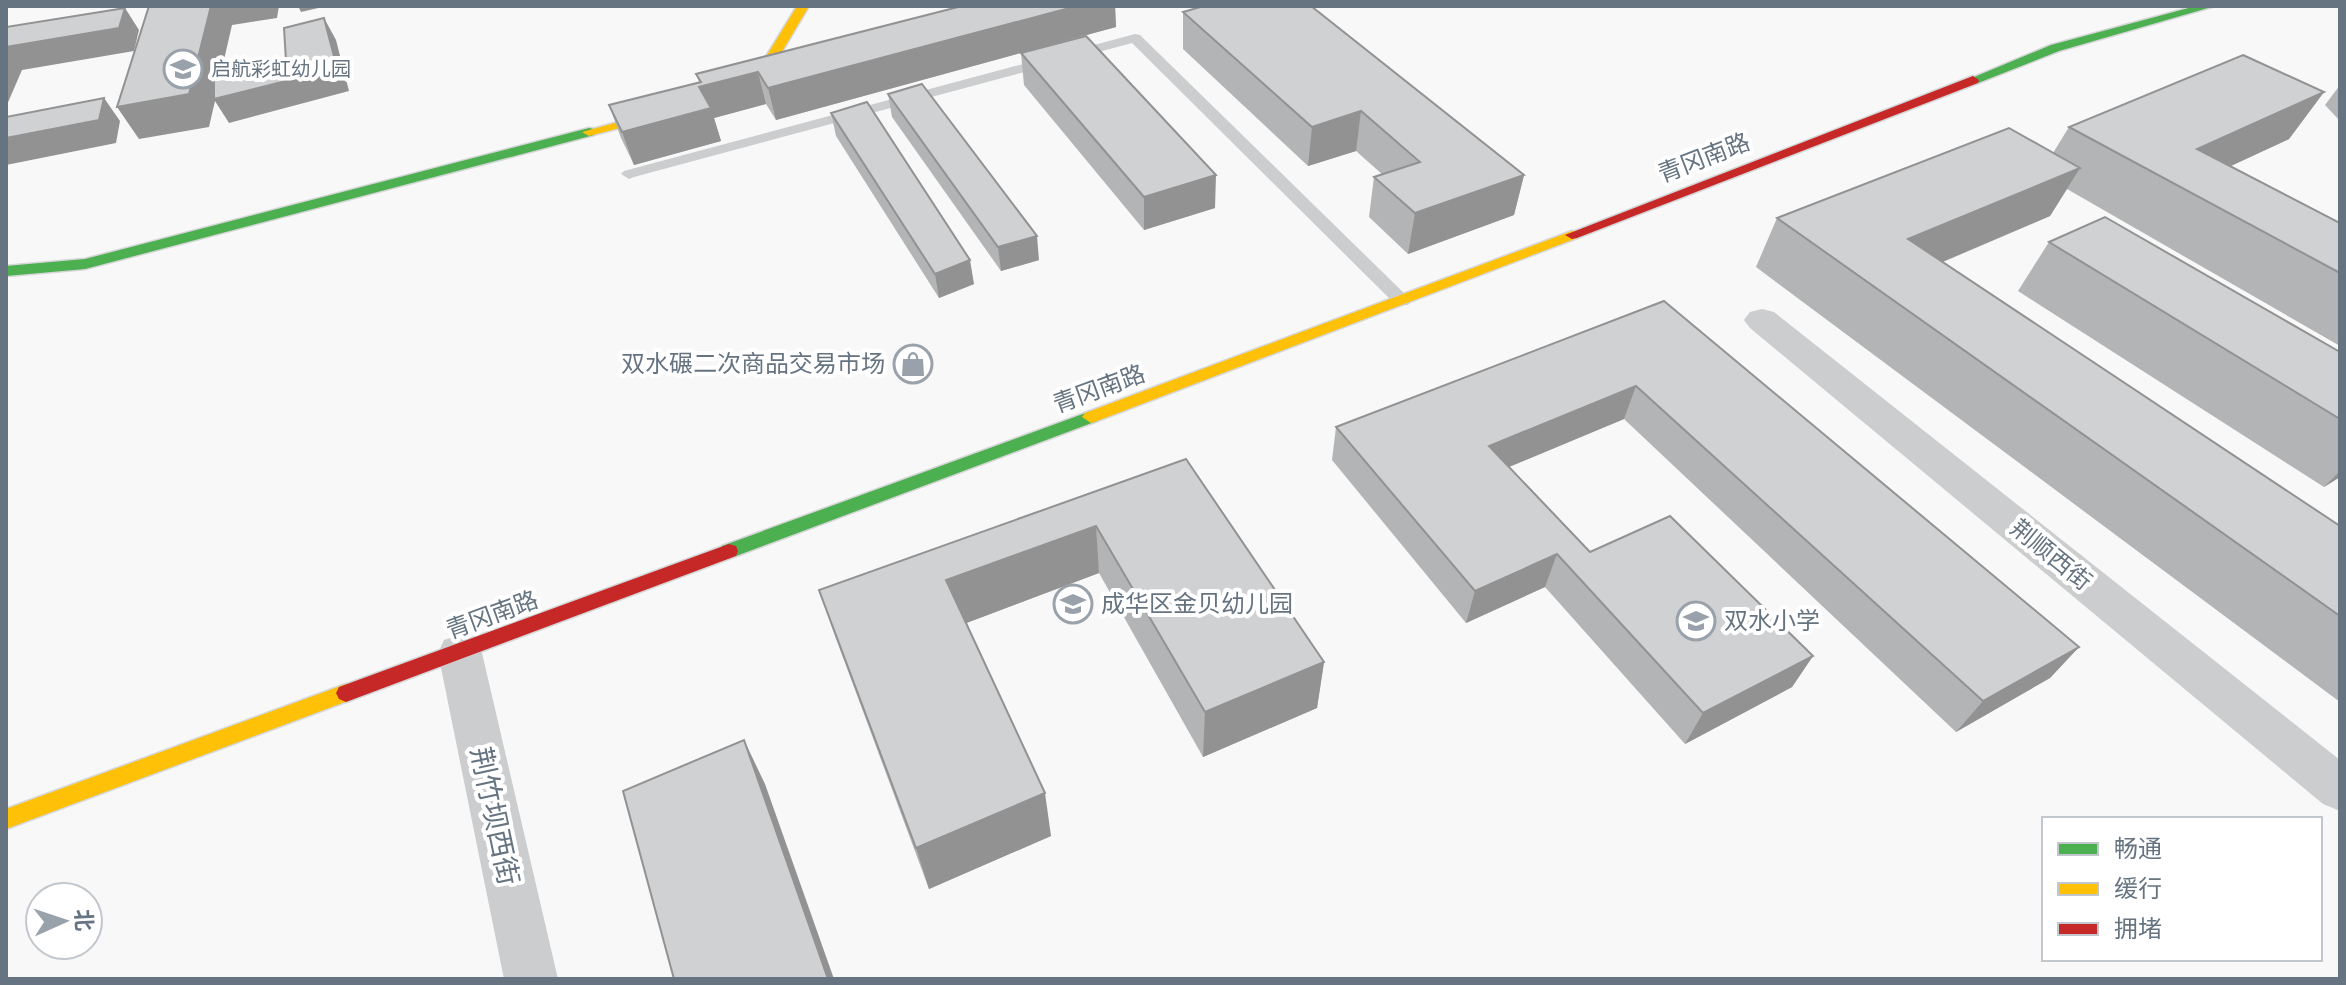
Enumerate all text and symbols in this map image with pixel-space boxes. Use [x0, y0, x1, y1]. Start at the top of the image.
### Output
school or university icon: 启航彩虹幼儿园 [162, 48, 204, 90]
place label: 启航彩虹幼儿园 [211, 59, 351, 80]
street label: 青冈南路 [1655, 129, 1753, 187]
shop icon: 双水碾二次商品交易市场 [892, 343, 934, 385]
place label: 双水碾二次商品交易市场 [621, 351, 885, 377]
street label: 青冈南路 [1049, 360, 1149, 418]
street label: 荆顺西街 [2006, 515, 2096, 595]
school or university icon: 成华区金贝幼儿园 [1052, 583, 1094, 625]
street label: 青冈南路 [442, 586, 542, 644]
place label: 成华区金贝幼儿园 [1101, 591, 1293, 617]
school or university icon: 双水小学 [1675, 600, 1717, 642]
place label: 双水小学 [1724, 608, 1820, 634]
street label: 荆竹坝西街 [465, 745, 523, 888]
legend [2042, 817, 2322, 961]
text: 畅通 [2114, 836, 2162, 862]
text: 缓行 [2114, 876, 2162, 902]
north arrow [24, 881, 104, 961]
text: 北 [71, 908, 96, 932]
text: 拥堵 [2114, 916, 2162, 942]

